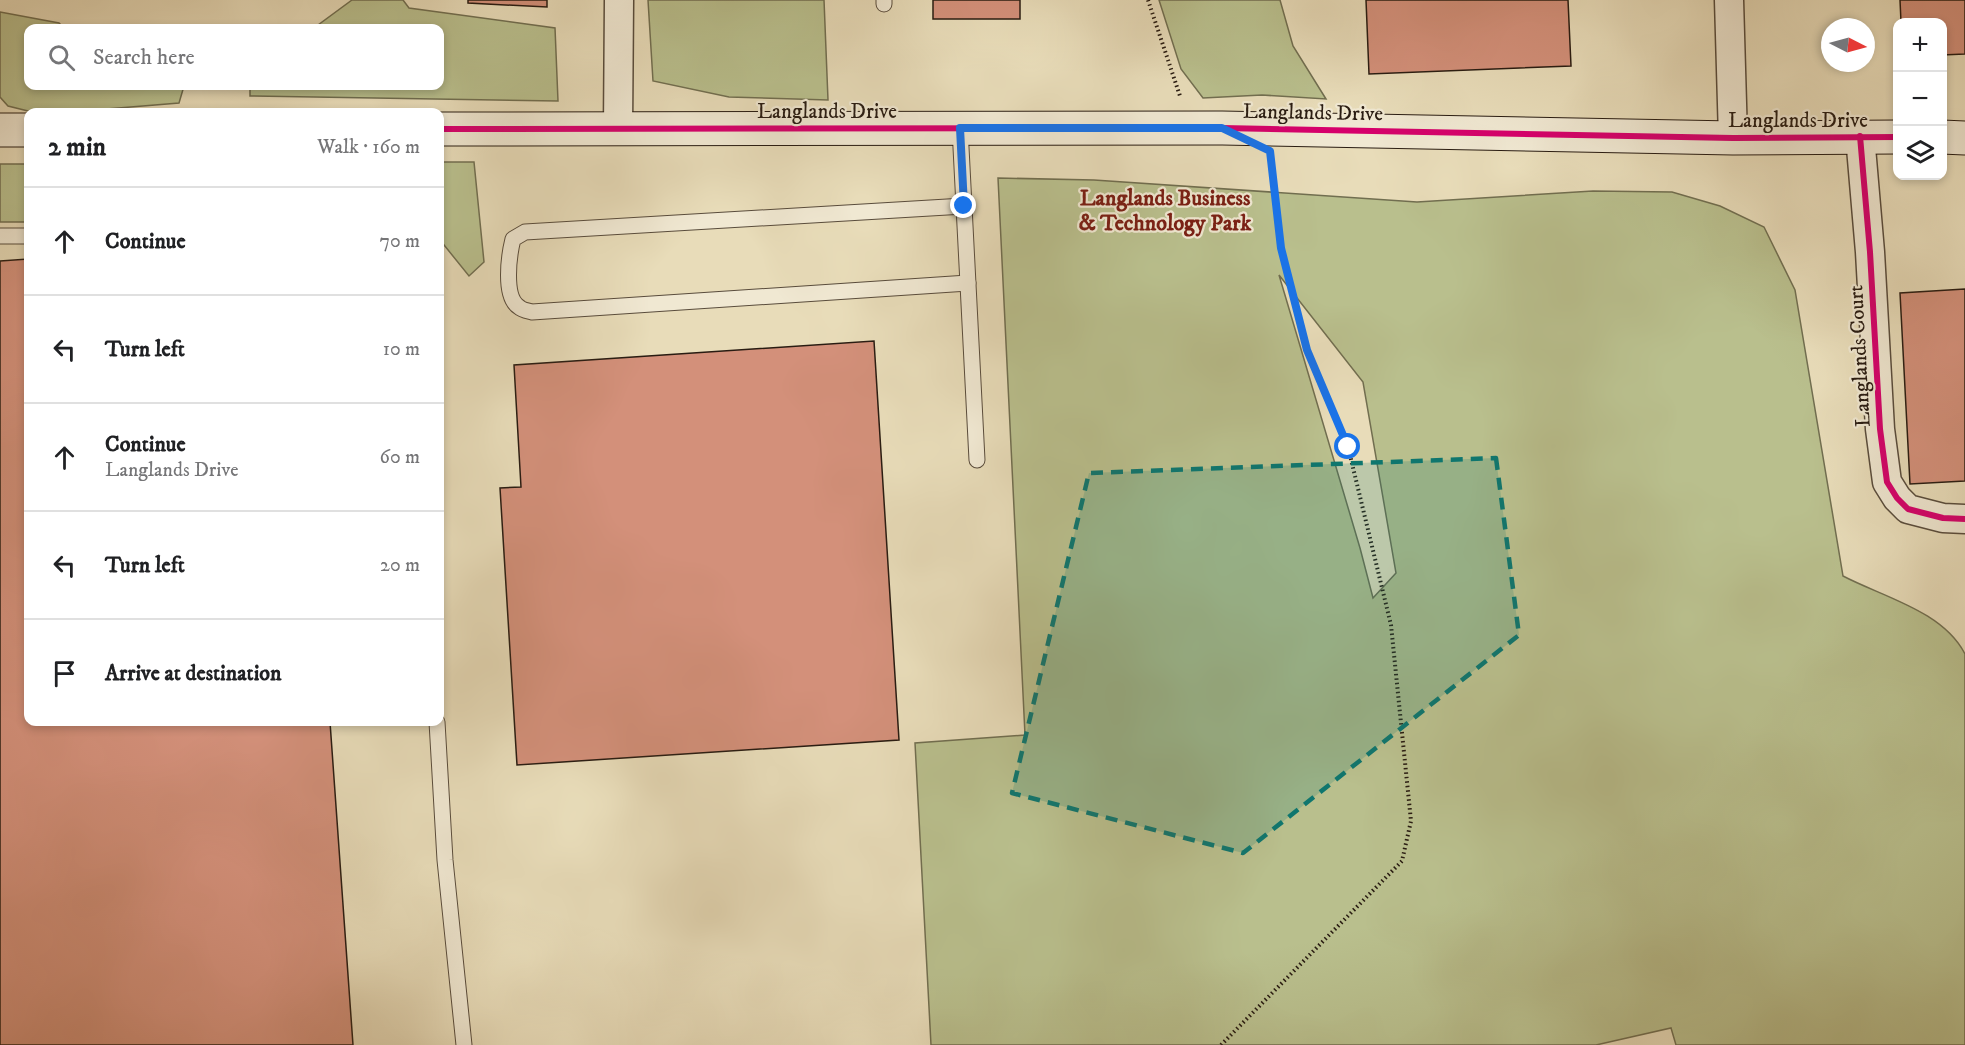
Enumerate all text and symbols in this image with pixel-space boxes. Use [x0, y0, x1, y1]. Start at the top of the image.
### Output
north arrow [1821, 18, 1875, 72]
map controls [1893, 18, 1947, 180]
button: + [1893, 18, 1947, 72]
search box [24, 24, 444, 90]
icon: search [45, 41, 78, 74]
text: Search here [93, 44, 195, 71]
button: − [1893, 72, 1947, 126]
street label: Langlands Drive [757, 99, 897, 125]
street label: Langlands Drive [1243, 99, 1384, 127]
street label: Langlands Drive [1728, 108, 1868, 134]
button: layers [1893, 126, 1947, 180]
text: 2 min [48, 131, 106, 164]
text: Walk · 160 m [317, 135, 420, 160]
district label: Langlands Business & Technology Park [1079, 185, 1252, 237]
route end [950, 192, 976, 218]
icon: ahead [48, 225, 81, 258]
text: Continue [105, 228, 186, 255]
text: 70 m [379, 229, 420, 254]
street label: Langlands Court [1843, 284, 1877, 428]
icon: left [48, 333, 81, 366]
text: Turn left [105, 336, 185, 363]
text: 10 m [383, 337, 420, 362]
text: Continue [105, 431, 186, 458]
route start [1334, 433, 1360, 459]
icon: ahead [48, 441, 81, 474]
text: 60 m [380, 445, 420, 470]
text: Langlands Drive [105, 458, 238, 483]
icon: left [48, 549, 81, 582]
text: Turn left [105, 552, 185, 579]
text: 20 m [380, 553, 420, 578]
icon: arrive [48, 657, 81, 690]
text: Arrive at destination [105, 660, 282, 687]

